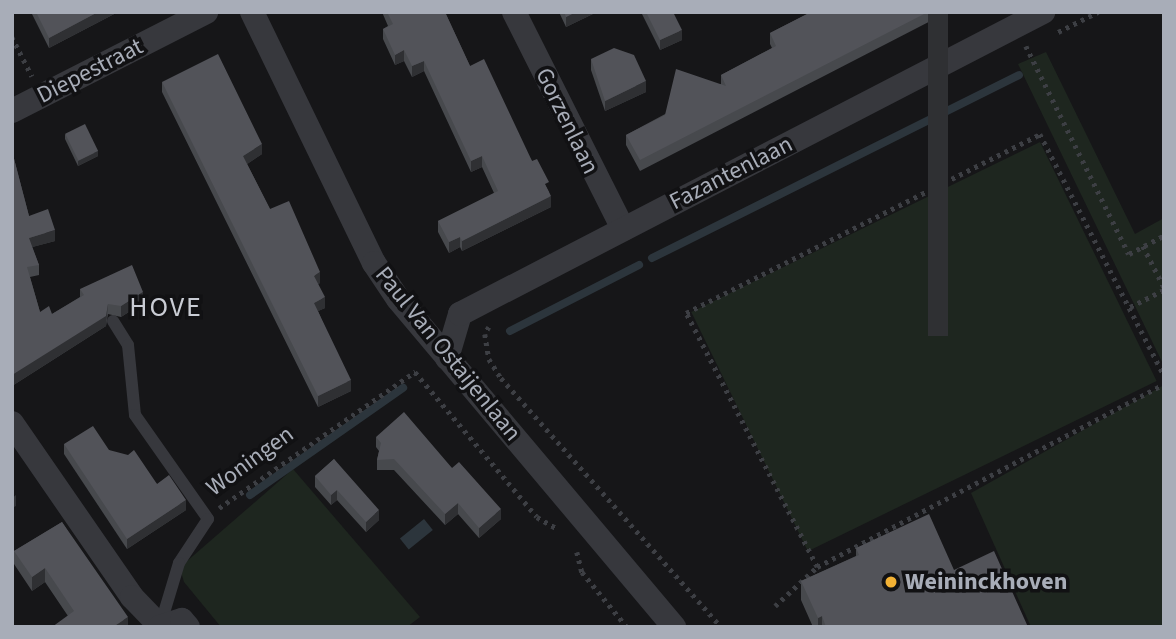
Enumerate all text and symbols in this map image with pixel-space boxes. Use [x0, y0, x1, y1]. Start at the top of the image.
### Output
street label: Diepestraat [32, 32, 148, 110]
street label: Gorzenlaan [529, 63, 605, 179]
street label: Fazantenlaan [665, 130, 797, 216]
street label: Paul Van Ostaijenlaan [369, 261, 527, 447]
district label: HOVE [130, 290, 202, 324]
street label: Woningen [201, 420, 299, 502]
place label: Weininckhoven [905, 568, 1067, 596]
marker: Weininckhoven [883, 574, 899, 590]

